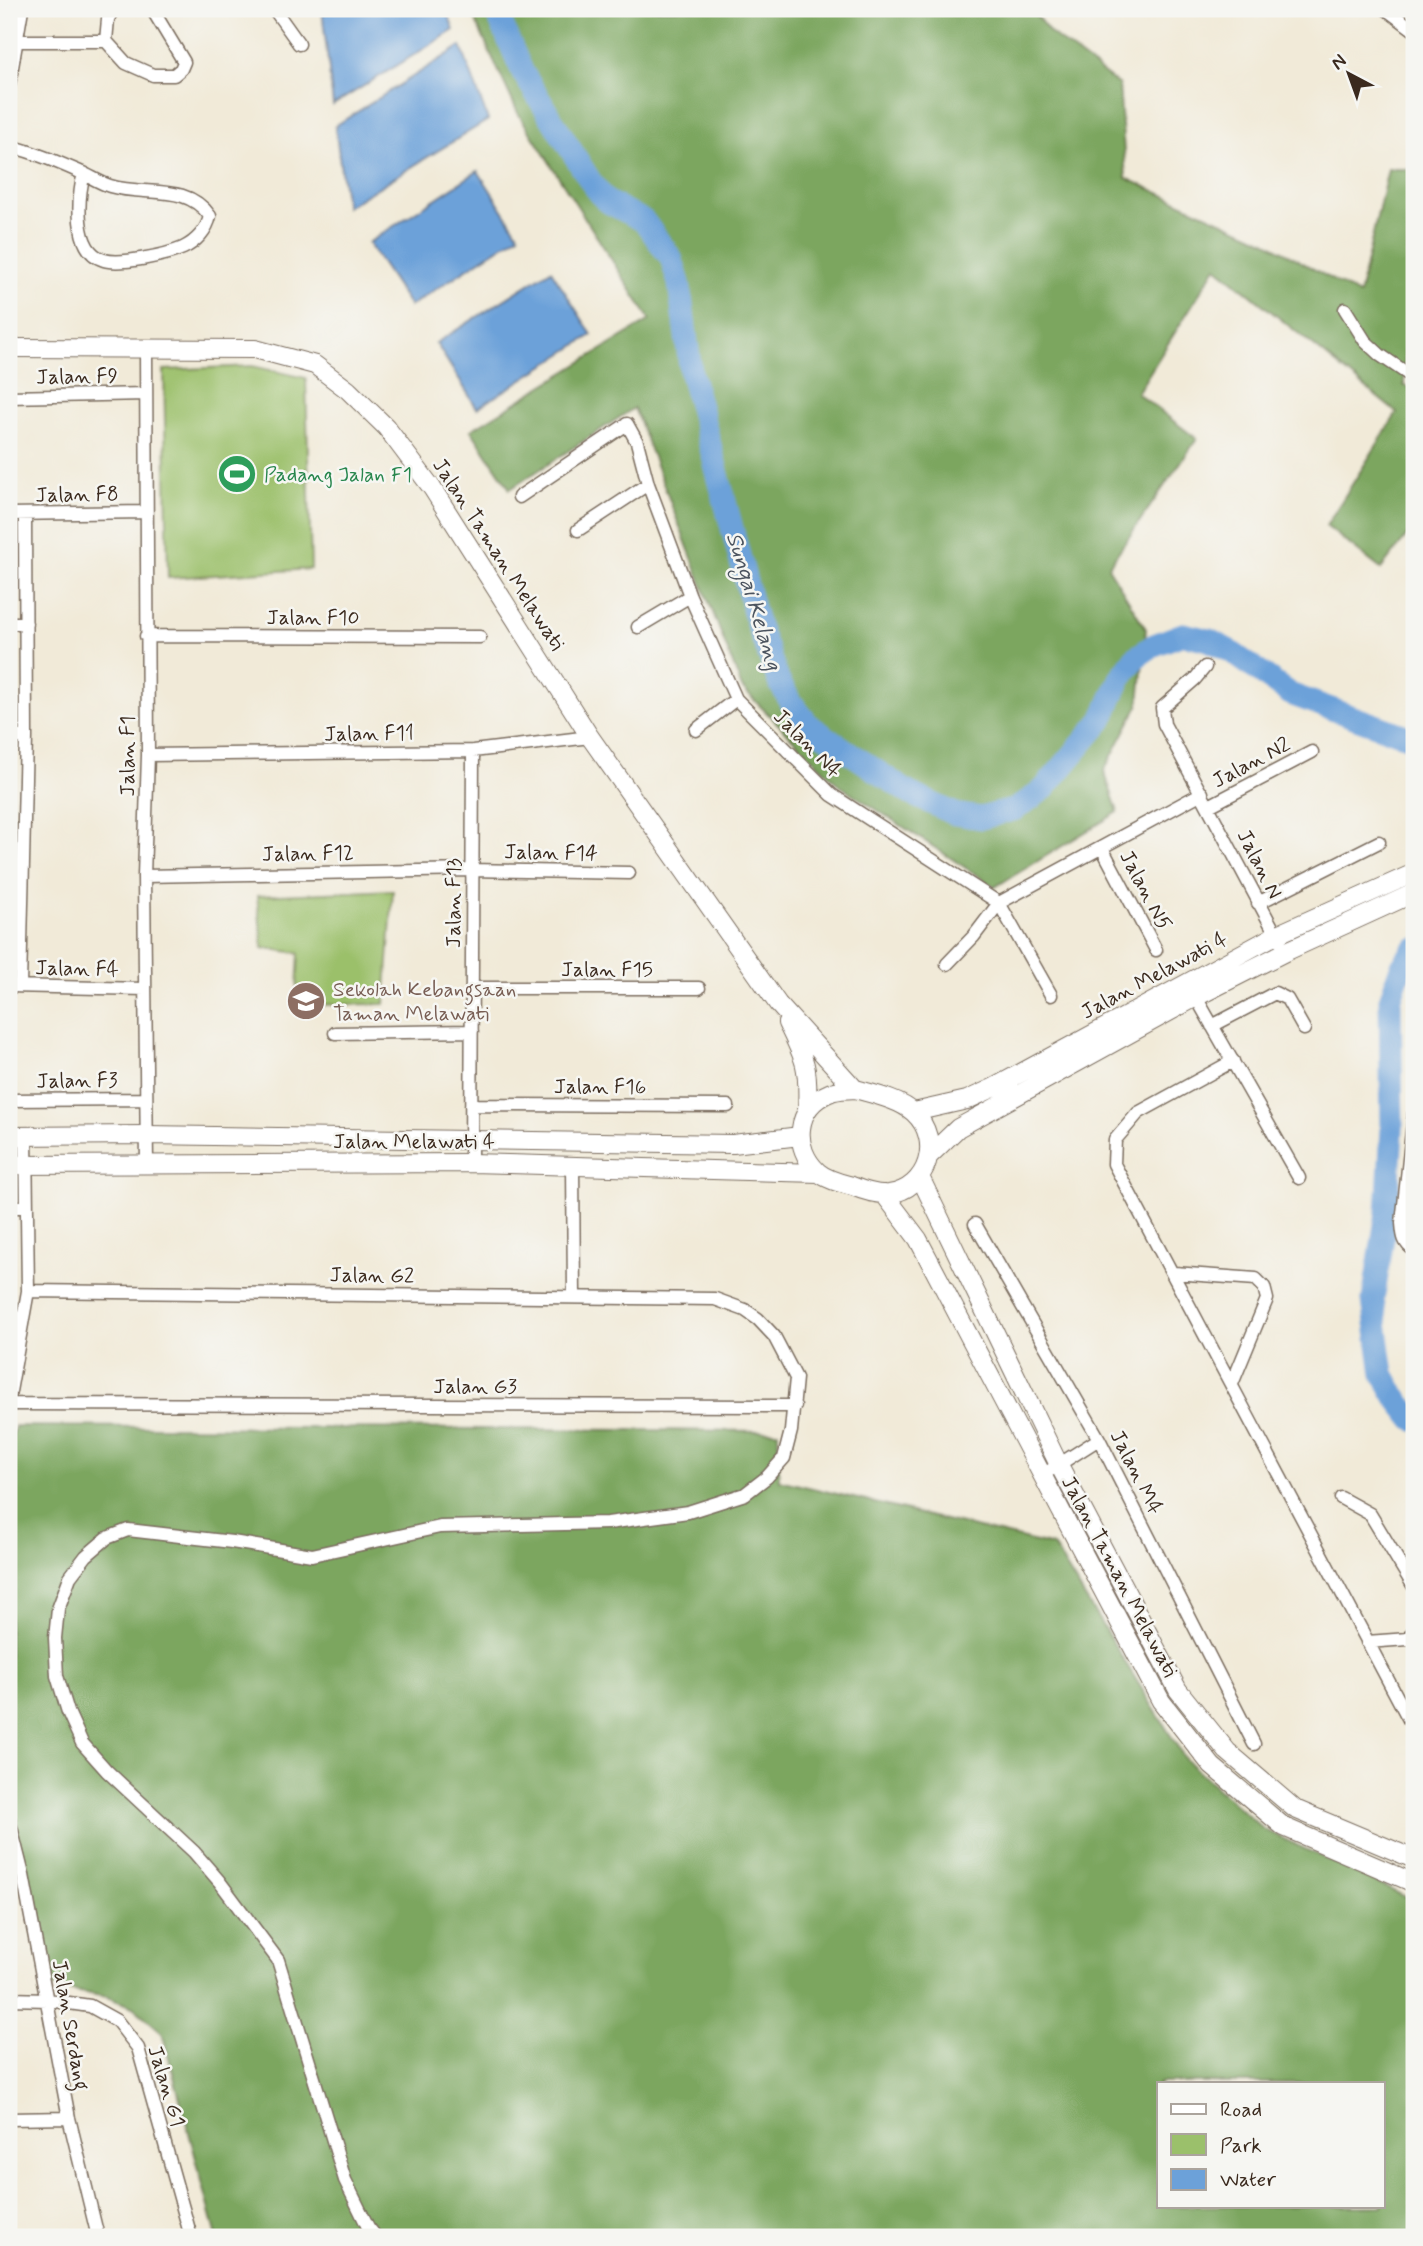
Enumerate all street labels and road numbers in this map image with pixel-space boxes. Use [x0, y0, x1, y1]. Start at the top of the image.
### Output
street label: Jalan F9 [36, 362, 118, 392]
street label: Jalan Taman Melawati [425, 453, 571, 656]
street label: Jalan F8 [35, 480, 119, 510]
street label: Jalan F10 [267, 604, 359, 632]
street label: Jalan N4 [767, 703, 848, 784]
street label: Jalan F1 [114, 716, 142, 796]
street label: Jalan F11 [324, 719, 414, 749]
street label: Jalan N2 [1208, 731, 1295, 795]
street label: Jalan N [1230, 825, 1288, 904]
street label: Jalan F14 [504, 838, 598, 868]
street label: Jalan F12 [262, 839, 354, 869]
street label: Jalan N5 [1112, 845, 1178, 935]
street label: Jalan F13 [440, 858, 468, 948]
street label: Jalan Melawati 4 [1076, 925, 1233, 1026]
street label: Jalan F4 [35, 954, 119, 984]
street label: Jalan F15 [561, 956, 653, 984]
street label: Jalan F3 [36, 1066, 118, 1096]
street label: Jalan F16 [554, 1073, 646, 1101]
street label: Jalan Melawati 4 [333, 1128, 495, 1156]
street label: Jalan G2 [329, 1261, 414, 1291]
street label: Jalan G3 [433, 1373, 517, 1401]
street label: Jalan M4 [1103, 1426, 1169, 1519]
street label: Jalan Taman Melawati [1054, 1471, 1184, 1682]
street label: Jalan Serdang [43, 1958, 95, 2093]
street label: Jalan G1 [140, 2042, 192, 2130]

